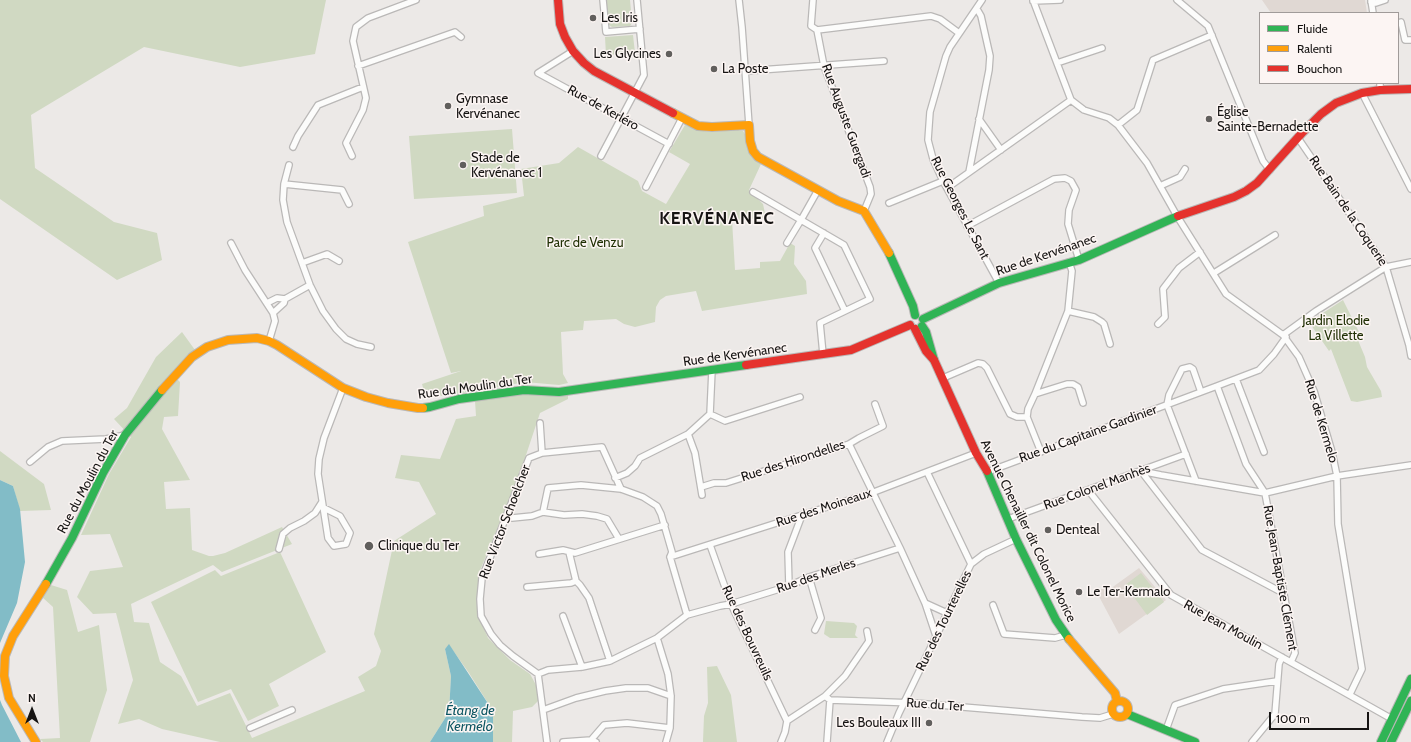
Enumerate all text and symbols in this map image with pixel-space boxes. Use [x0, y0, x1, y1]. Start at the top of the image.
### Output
place label: Les Iris [601, 10, 638, 26]
legend [1259, 12, 1399, 84]
marker: Les Iris [588, 13, 598, 23]
text: Fluide [1297, 21, 1328, 36]
text: Ralenti [1297, 41, 1332, 56]
place label: Les Glycines [594, 46, 661, 62]
marker: Les Glycines [664, 49, 674, 59]
place label: La Poste [722, 61, 768, 77]
text: Bouchon [1297, 61, 1342, 76]
street label: Rue Auguste Guergadi [818, 62, 874, 180]
marker: La Poste [709, 64, 719, 74]
street label: Rue de Kerléro [565, 82, 641, 134]
place label: Gymnase Kervénanec [456, 91, 520, 122]
marker: Gymnase Kervénanec [443, 101, 453, 111]
place label: Église Sainte-Bernadette [1217, 104, 1319, 135]
marker: Église Sainte-Bernadette [1204, 114, 1214, 124]
place label: Stade de Kervénanec 1 [471, 150, 542, 181]
street label: Rue Bain de la Coquerie [1305, 153, 1391, 269]
street label: Rue Georges Le Sant [927, 154, 993, 262]
marker: Stade de Kervénanec 1 [458, 160, 468, 170]
district label: KERVÉNANEC [659, 209, 775, 229]
street label: Rue de Kervénanec [994, 231, 1098, 279]
park label: Parc de Venzu [546, 235, 624, 251]
park label: Jardin Elodie La Villette [1302, 313, 1370, 344]
street label: Rue de Kervénanec [682, 340, 788, 370]
street label: Rue du Moulin du Ter [417, 371, 533, 403]
street label: Rue de Kermelo [1301, 377, 1341, 465]
street label: Rue du Capitaine Gardinier [1017, 402, 1159, 466]
street label: Rue du Moulin du Ter [54, 428, 122, 536]
street label: Rue des Hirondelles [739, 437, 847, 485]
street label: Avenue Chenailler dit Colonel Morice [977, 437, 1079, 625]
street label: Rue Colonel Manhès [1042, 460, 1152, 514]
street label: Rue Victor Schoelcher [476, 463, 534, 581]
street label: Rue des Moineaux [774, 485, 874, 531]
street label: Rue Jean-Baptiste Clément [1259, 504, 1301, 652]
place label: Denteal [1056, 522, 1099, 538]
marker: Denteal [1043, 525, 1053, 535]
place label: Clinique du Ter [378, 538, 459, 554]
marker: Clinique du Ter [363, 540, 375, 552]
street label: Rue des Merles [774, 555, 858, 597]
street label: Rue des Tourterelles [913, 568, 975, 674]
street label: Rue des Bouvreuils [718, 583, 776, 683]
place label: Le Ter-Kermalo [1087, 584, 1170, 600]
marker: Le Ter-Kermalo [1074, 587, 1084, 597]
street label: Rue Jean Moulin [1181, 597, 1265, 653]
north arrow [12, 690, 52, 730]
text: N [28, 691, 36, 705]
street label: Rue du Ter [906, 695, 964, 715]
water label: Étang de Kermélo [445, 703, 495, 736]
scale bar [1271, 704, 1371, 730]
text: 100 m [1276, 711, 1310, 726]
place label: Les Bouleaux III [836, 715, 921, 731]
marker: Les Bouleaux III [924, 718, 934, 728]

